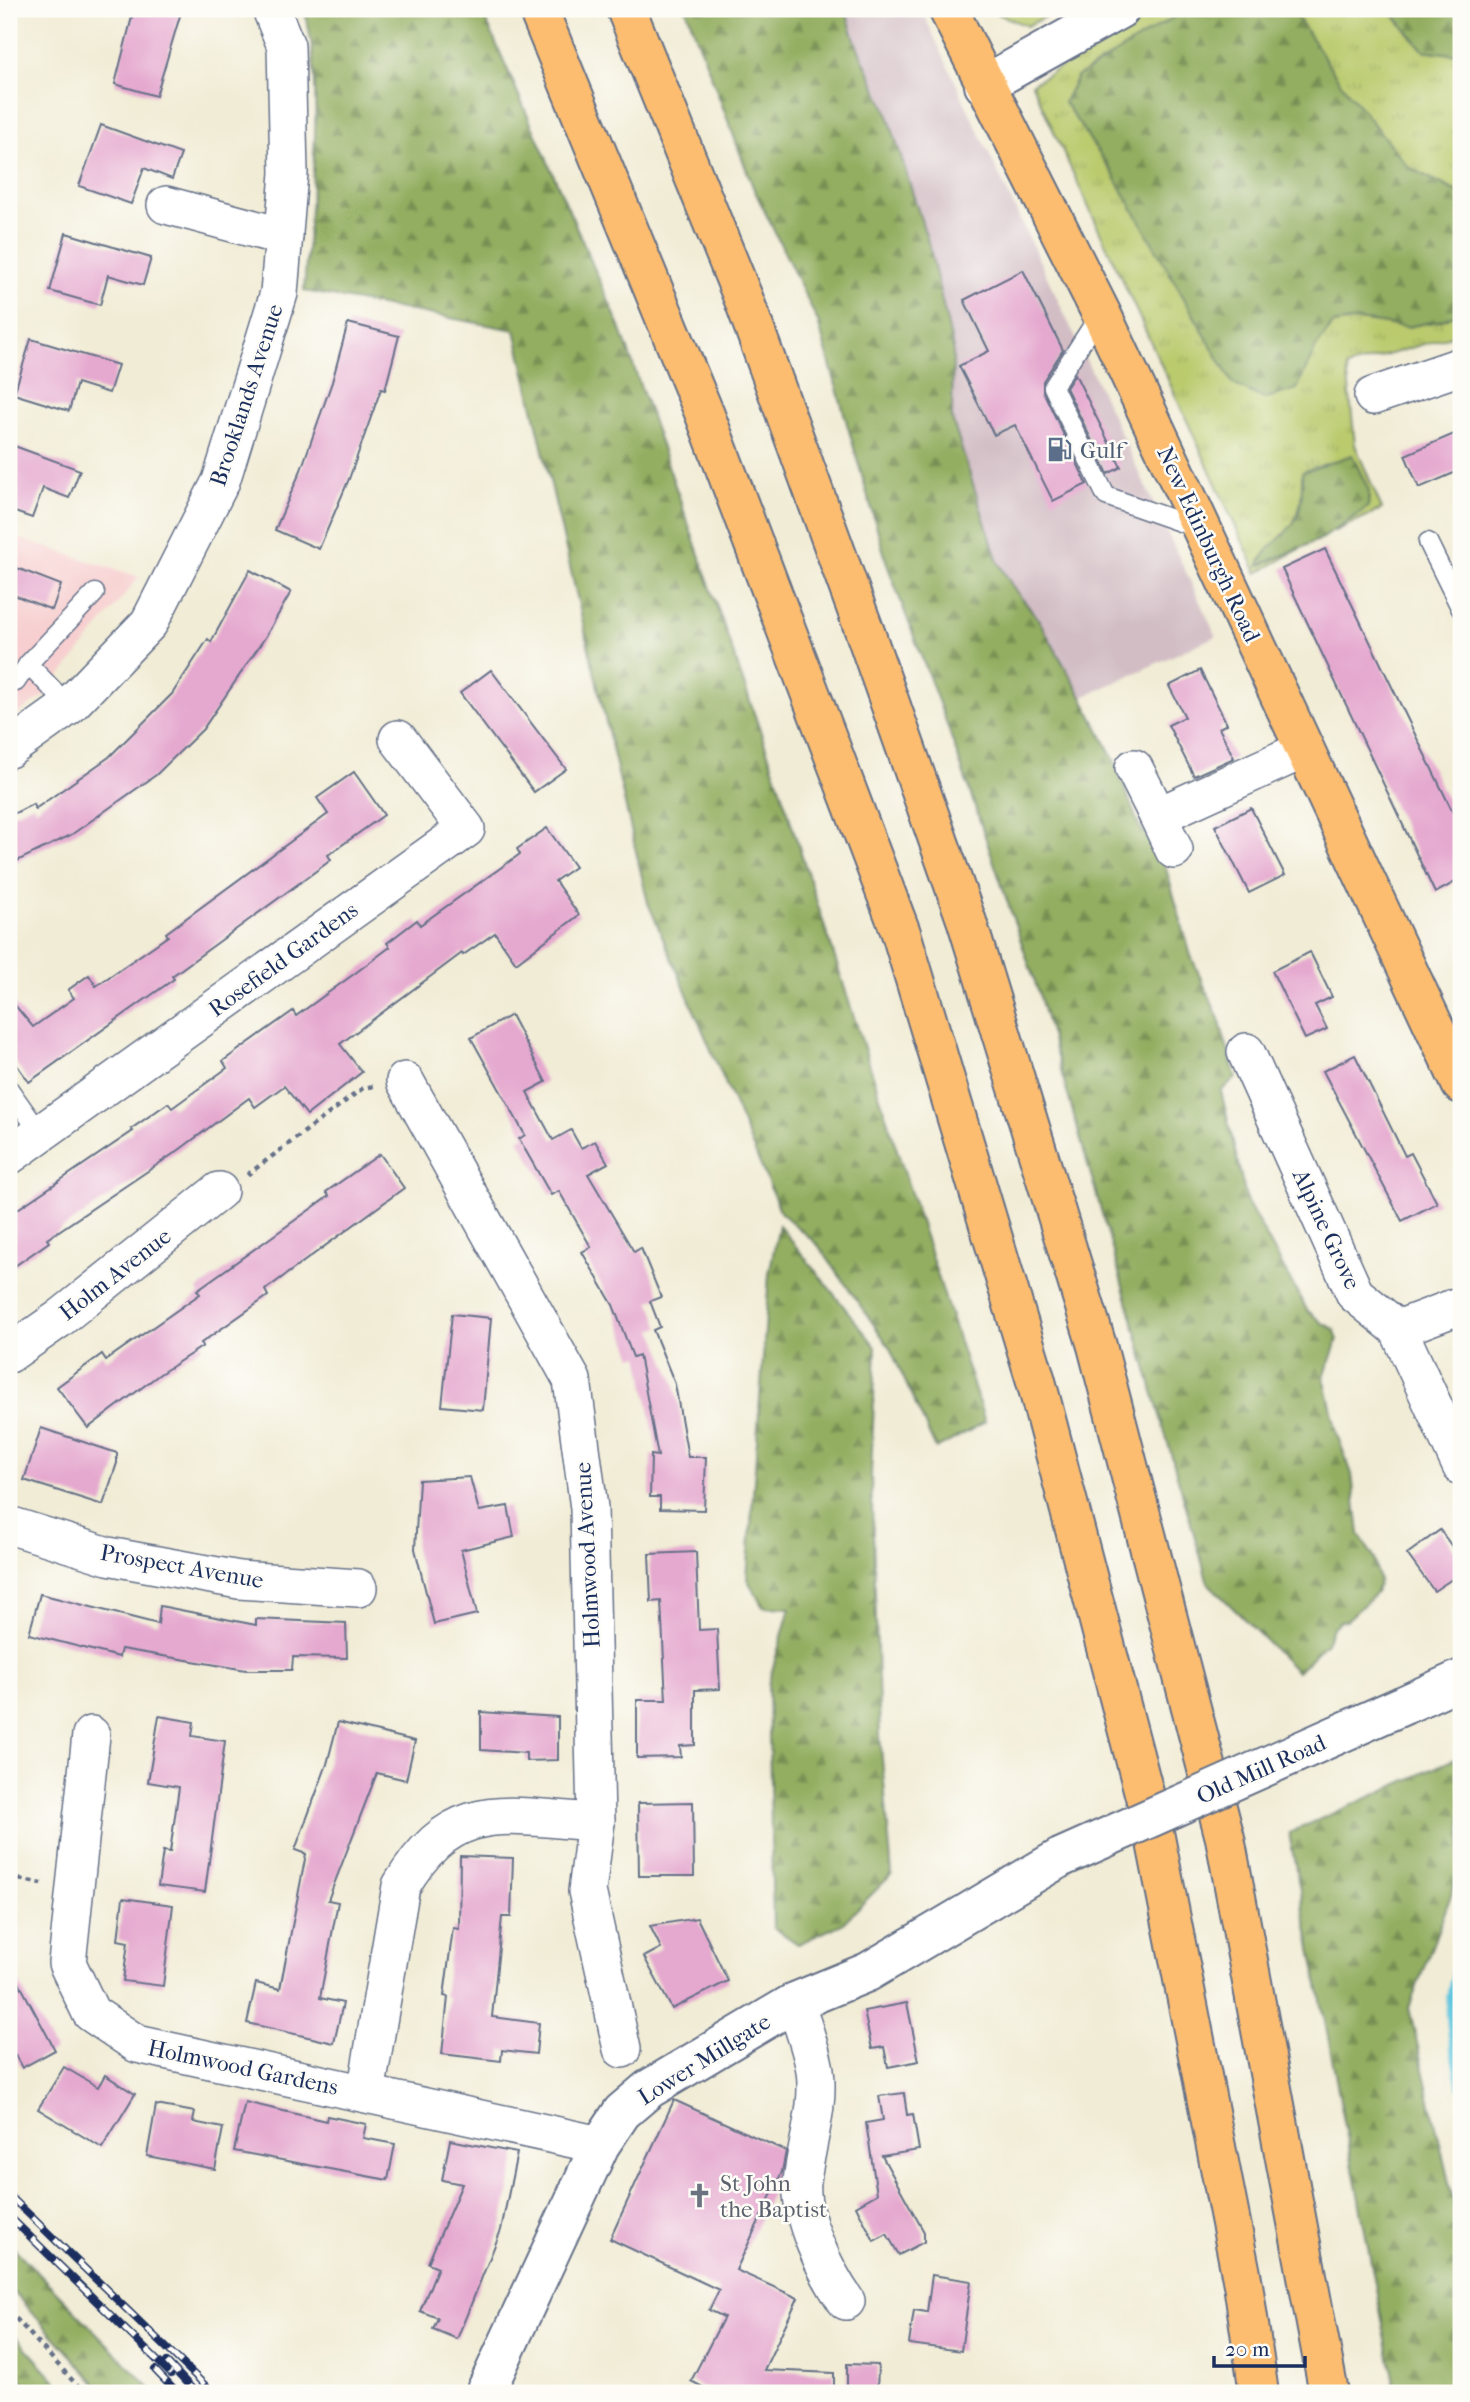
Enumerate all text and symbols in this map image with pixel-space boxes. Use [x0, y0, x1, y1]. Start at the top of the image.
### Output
street label: Brooklands Avenue [204, 301, 289, 490]
fuel station icon: Gulf [1046, 436, 1074, 464]
place label: Gulf [1080, 437, 1128, 464]
street label: New Edinburgh Road [1151, 442, 1266, 647]
street label: Rosefield Gardens [203, 896, 363, 1023]
street label: Alpine Grove [1287, 1164, 1366, 1294]
street label: Holm Avenue [54, 1222, 176, 1326]
street label: Holmwood Avenue [569, 1461, 606, 1649]
street label: Prospect Avenue [98, 1539, 266, 1594]
street label: Old Mill Road [1192, 1729, 1330, 1810]
street label: Lower Millgate [633, 2008, 775, 2111]
street label: Holmwood Gardens [145, 2034, 341, 2101]
place label: St John the Baptist [720, 2170, 827, 2223]
church icon: St John the Baptist [686, 2182, 714, 2210]
scale bar [1214, 2325, 1306, 2369]
text: 20 m [1225, 2337, 1270, 2361]

